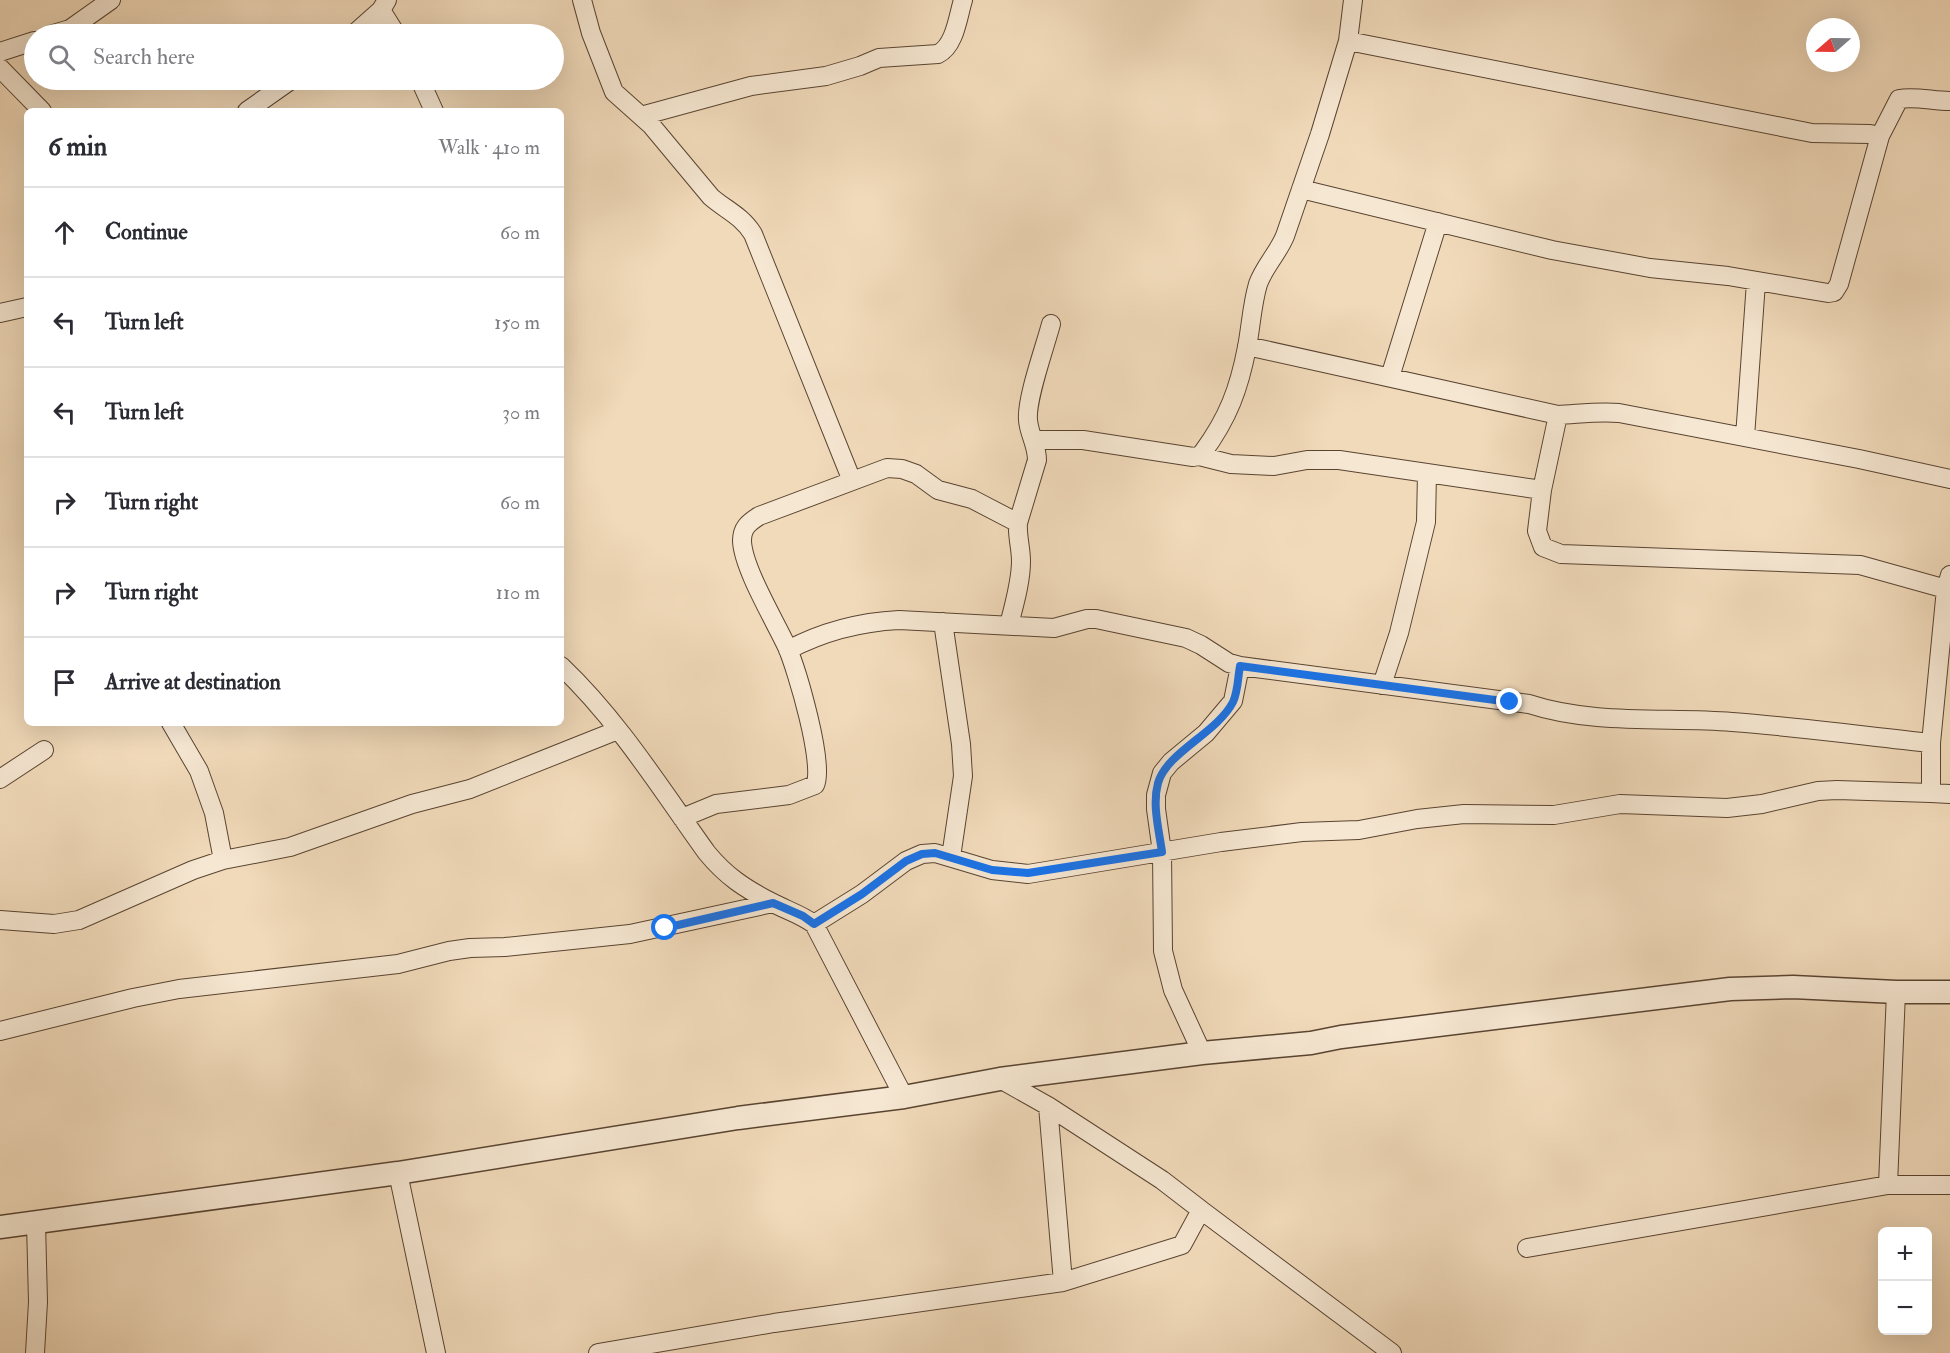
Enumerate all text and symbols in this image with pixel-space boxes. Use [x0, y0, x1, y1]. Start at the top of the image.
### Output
north arrow [1806, 18, 1860, 72]
search box [24, 24, 564, 90]
icon: search [45, 41, 78, 74]
text: Search here [93, 43, 195, 71]
text: 6 min [48, 131, 107, 163]
text: Walk · 410 m [438, 135, 540, 160]
icon: ahead [48, 216, 81, 249]
text: Continue [105, 218, 188, 246]
text: 60 m [500, 220, 540, 245]
icon: left [48, 306, 81, 339]
text: Turn left [105, 308, 184, 336]
text: 150 m [494, 310, 540, 335]
icon: left [48, 396, 81, 429]
text: Turn left [105, 398, 184, 426]
text: 30 m [502, 400, 540, 425]
icon: right [48, 486, 81, 519]
text: Turn right [105, 488, 198, 516]
text: 60 m [500, 490, 540, 515]
icon: right [48, 576, 81, 609]
text: Turn right [105, 578, 198, 606]
text: 110 m [496, 580, 540, 605]
icon: arrive [48, 666, 81, 699]
text: Arrive at destination [105, 668, 281, 696]
route end [1496, 688, 1522, 714]
route start [651, 914, 677, 940]
map controls [1878, 1227, 1932, 1335]
button: + [1878, 1227, 1932, 1281]
button: − [1878, 1281, 1932, 1335]

